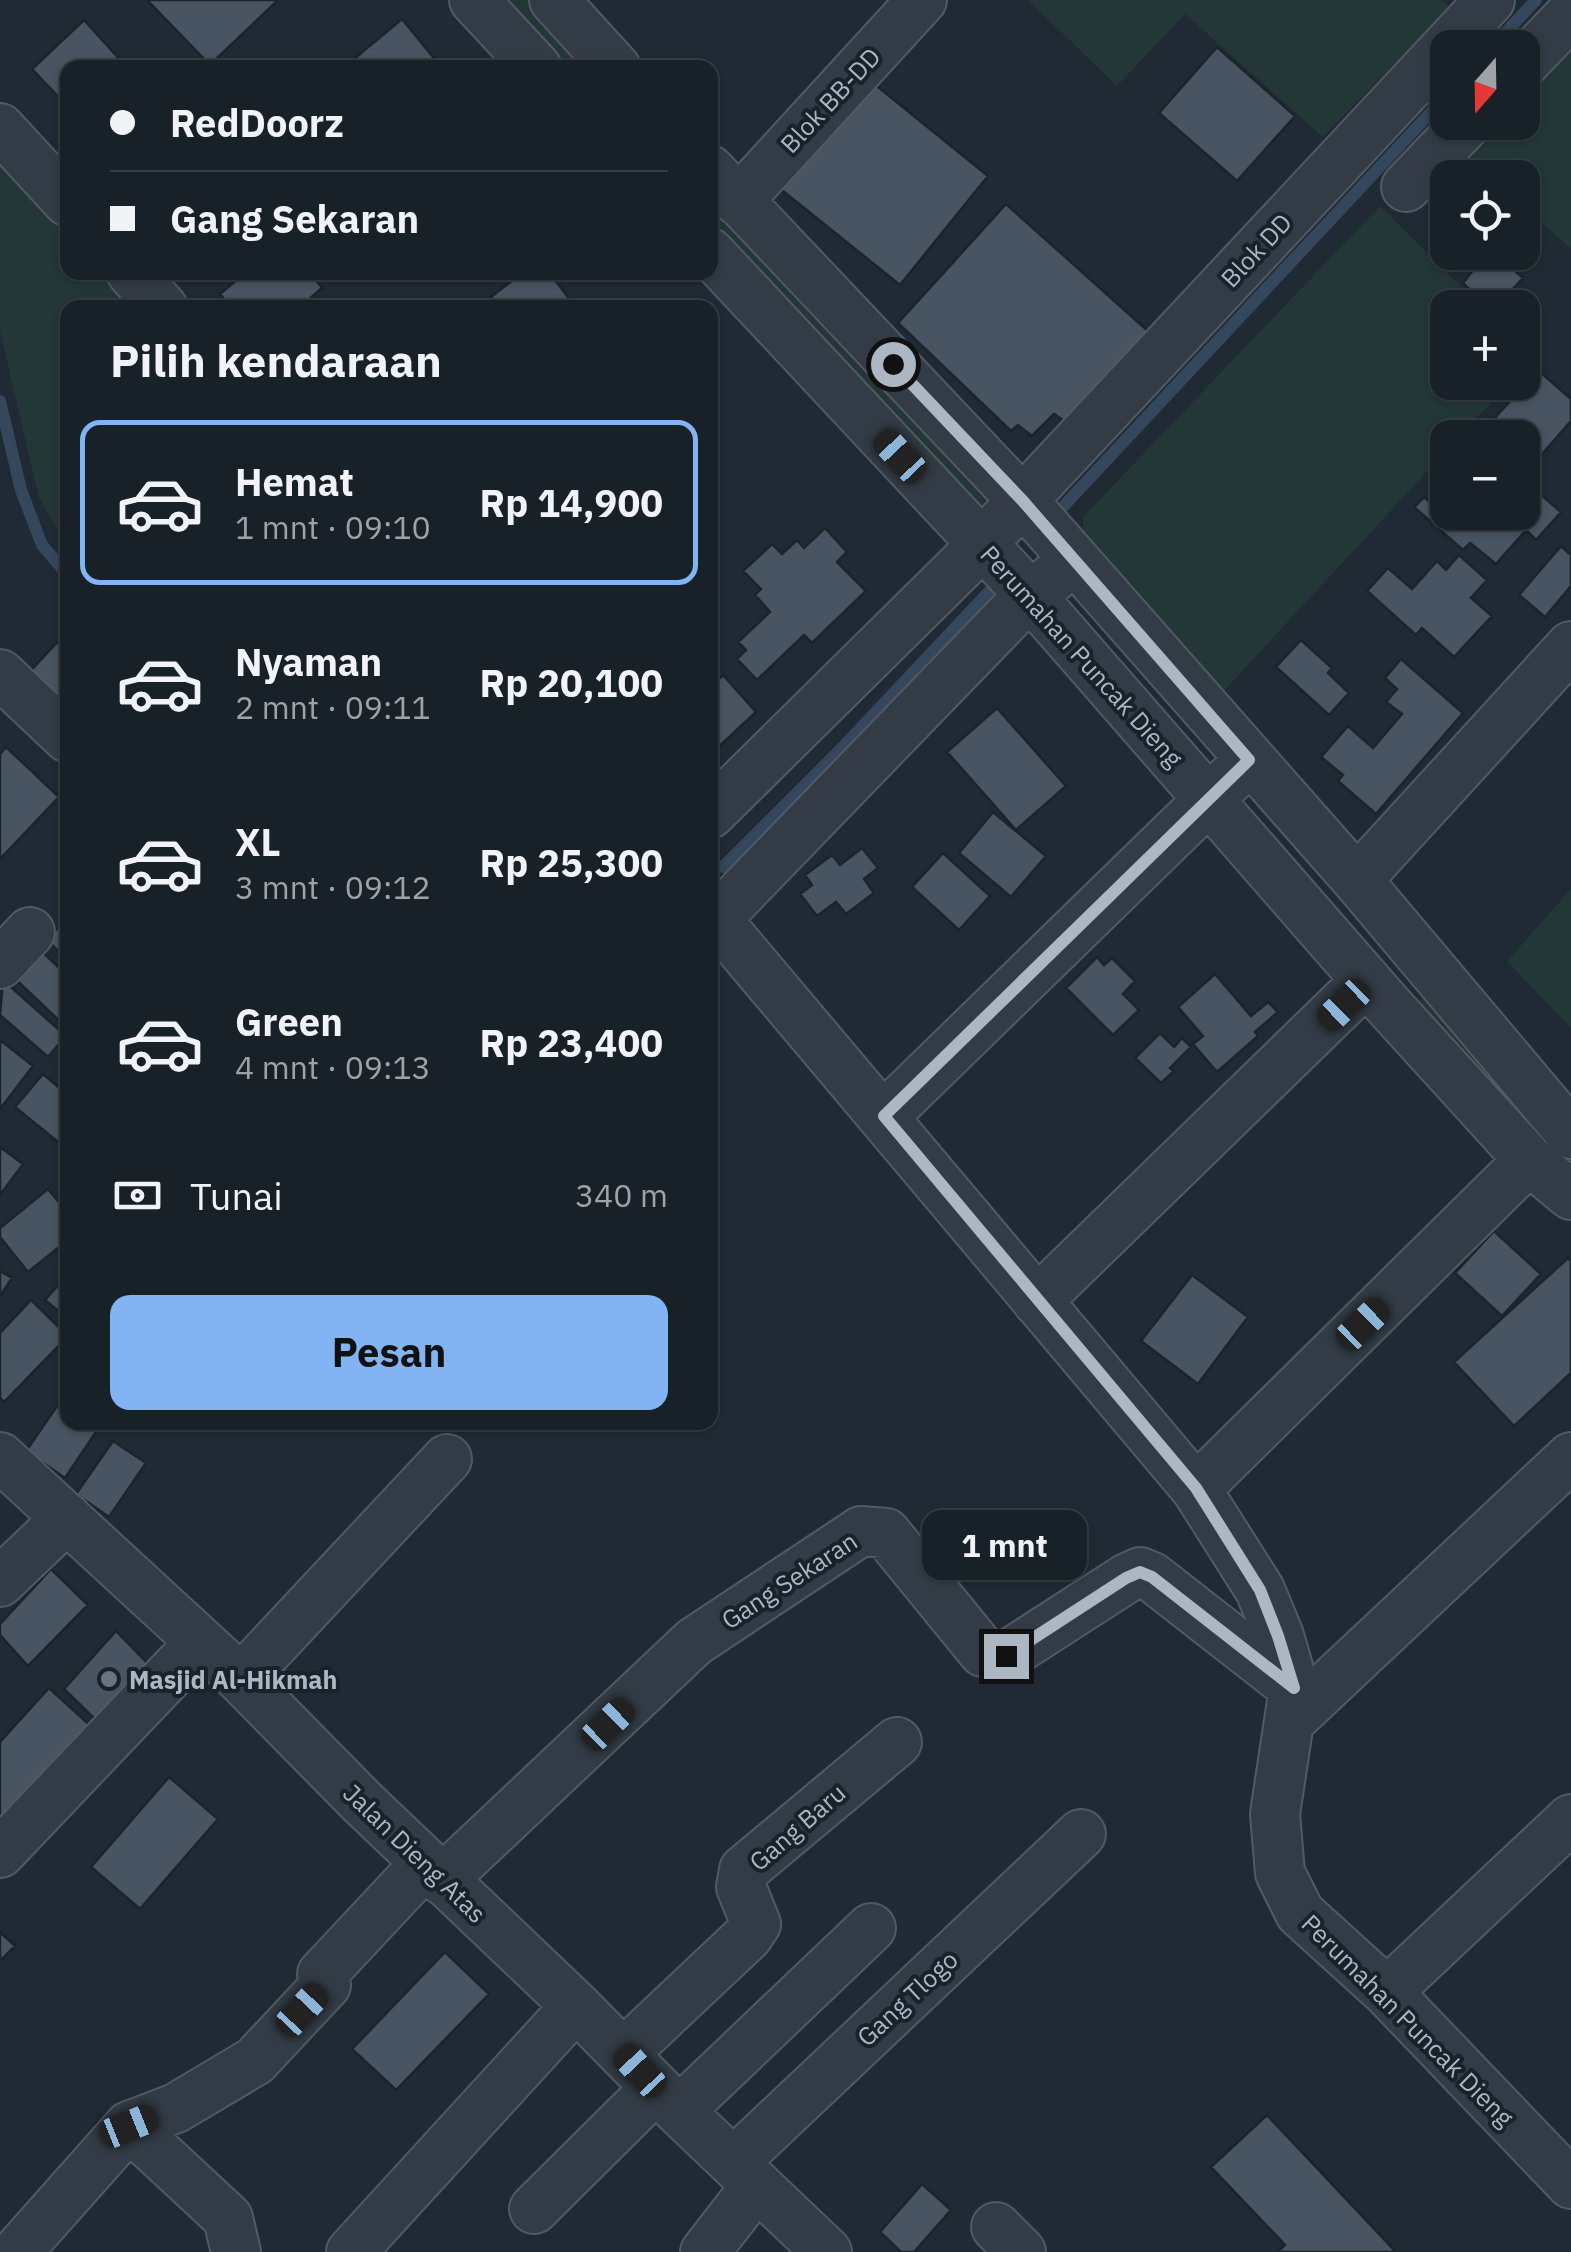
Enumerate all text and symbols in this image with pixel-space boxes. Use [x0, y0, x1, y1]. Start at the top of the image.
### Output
north arrow [1430, 30, 1540, 140]
map controls [1430, 30, 1540, 530]
street label: Blok BB-DD [773, 40, 887, 160]
text: RedDoorz [170, 98, 344, 147]
button: locate [1430, 160, 1540, 270]
text: Gang Sekaran [170, 194, 419, 243]
street label: Blok DD [1213, 206, 1299, 294]
button: + [1430, 290, 1540, 400]
text: Pilih kendaraan [110, 331, 442, 389]
route start [871, 342, 916, 387]
button: − [1430, 420, 1540, 530]
car [869, 424, 931, 488]
text: Hemat [235, 457, 354, 506]
icon: car [115, 458, 205, 548]
text: Rp 14,900 [480, 478, 663, 527]
text: 1 mnt · 09:10 [235, 506, 431, 548]
street label: Perumahan Puncak Dieng [974, 538, 1190, 774]
text: Nyaman [235, 637, 382, 686]
icon: car [115, 638, 205, 728]
text: Rp 20,100 [480, 658, 663, 707]
text: 2 mnt · 09:11 [235, 686, 431, 728]
text: XL [235, 817, 281, 866]
icon: car [115, 818, 205, 908]
text: Rp 25,300 [480, 838, 663, 887]
text: 3 mnt · 09:12 [235, 866, 431, 908]
car [1312, 973, 1376, 1037]
text: Green [235, 997, 343, 1046]
icon: car [115, 998, 205, 1088]
text: Rp 23,400 [480, 1018, 663, 1067]
text: 4 mnt · 09:13 [235, 1046, 431, 1088]
icon: cash [110, 1168, 165, 1223]
text: Tunai [190, 1171, 283, 1220]
text: 340 m [575, 1174, 668, 1216]
car [1331, 1292, 1395, 1356]
button: Pesan [110, 1295, 668, 1410]
callout: 1 mnt [924, 1511, 1088, 1581]
street label: Gang Sekaran [715, 1524, 863, 1636]
text: 1 mnt [961, 1524, 1048, 1566]
route end [984, 1634, 1029, 1679]
place label: Masjid Al-Hikmah [129, 1663, 337, 1696]
marker: Masjid Al-Hikmah [98, 1668, 120, 1690]
car [576, 1692, 640, 1756]
street label: Jalan Dieng Atas [336, 1776, 494, 1930]
street label: Gang Baru [742, 1776, 852, 1878]
street label: Perumahan Puncak Dieng [1295, 1907, 1521, 2133]
street label: Gang Tlogo [850, 1943, 964, 2053]
car [271, 1978, 333, 2042]
car [609, 2039, 671, 2103]
car [96, 2101, 162, 2151]

